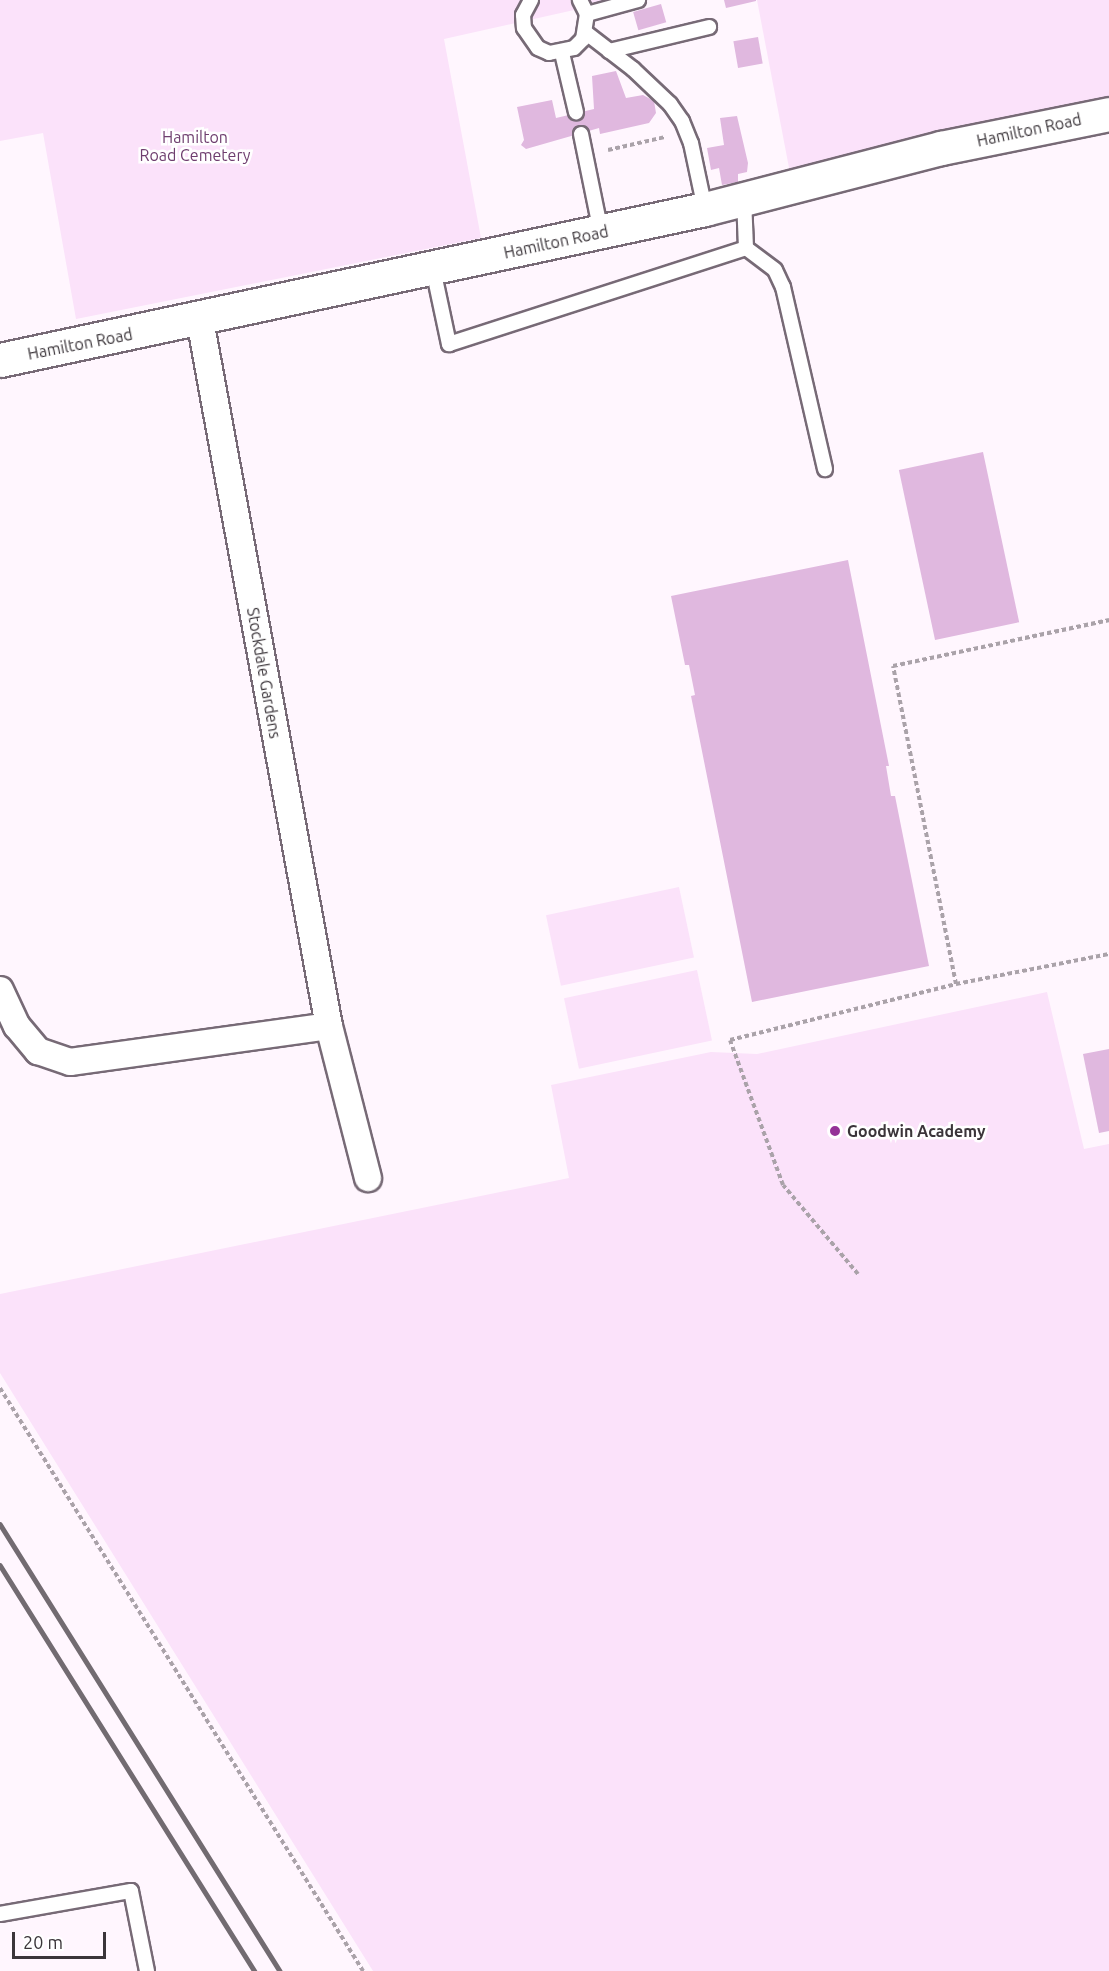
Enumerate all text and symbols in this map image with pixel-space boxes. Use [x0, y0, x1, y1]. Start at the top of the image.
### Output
street label: Hamilton Road [975, 110, 1083, 150]
park label: Hamilton Road Cemetery [139, 127, 251, 165]
street label: Hamilton Road [502, 222, 610, 262]
street label: Hamilton Road [26, 324, 134, 364]
street label: Stockdale Gardens [243, 606, 285, 740]
place label: Goodwin Academy [847, 1121, 985, 1141]
marker: Goodwin Academy [828, 1124, 842, 1138]
scale bar [15, 1920, 110, 1958]
text: 20 m [23, 1932, 63, 1952]

